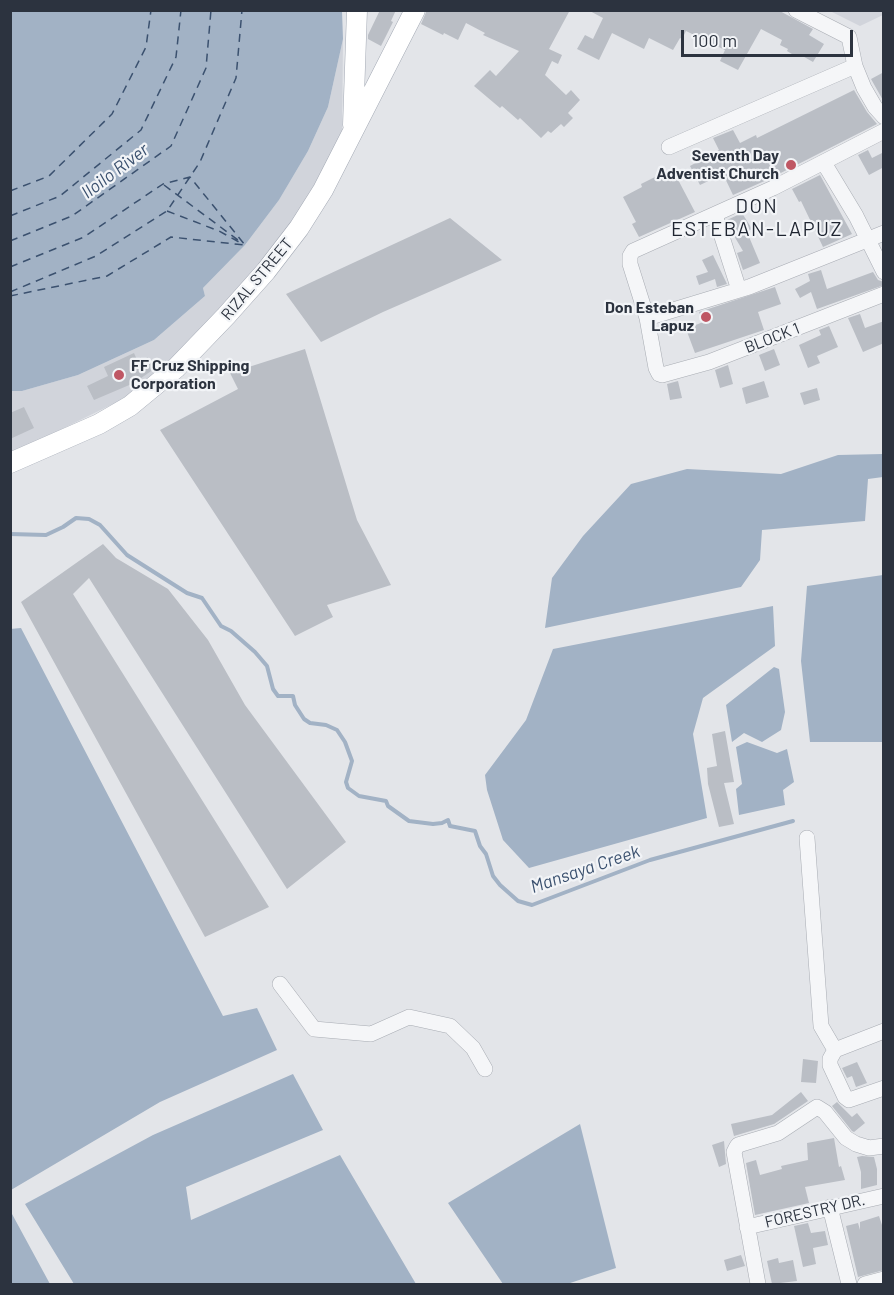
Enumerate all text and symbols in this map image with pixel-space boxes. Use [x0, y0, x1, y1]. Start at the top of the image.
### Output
scale bar [684, 18, 856, 56]
text: 100 m [692, 29, 737, 51]
water label: Iloilo River [77, 139, 153, 203]
place label: Seventh Day Adventist Church [656, 146, 779, 184]
marker: Seventh Day Adventist Church [784, 158, 798, 172]
district label: DON ESTEBAN-LAPUZ [671, 194, 843, 241]
street label: RIZAL STREET [217, 234, 297, 324]
place label: Don Esteban Lapuz [605, 298, 694, 336]
marker: Don Esteban Lapuz [699, 310, 713, 324]
street label: BLOCK 1 [742, 319, 802, 357]
place label: FF Cruz Shipping Corporation [131, 356, 250, 394]
marker: FF Cruz Shipping Corporation [112, 368, 126, 382]
water label: Mansaya Creek [527, 840, 643, 898]
street label: FORESTRY DR. [763, 1190, 867, 1232]

